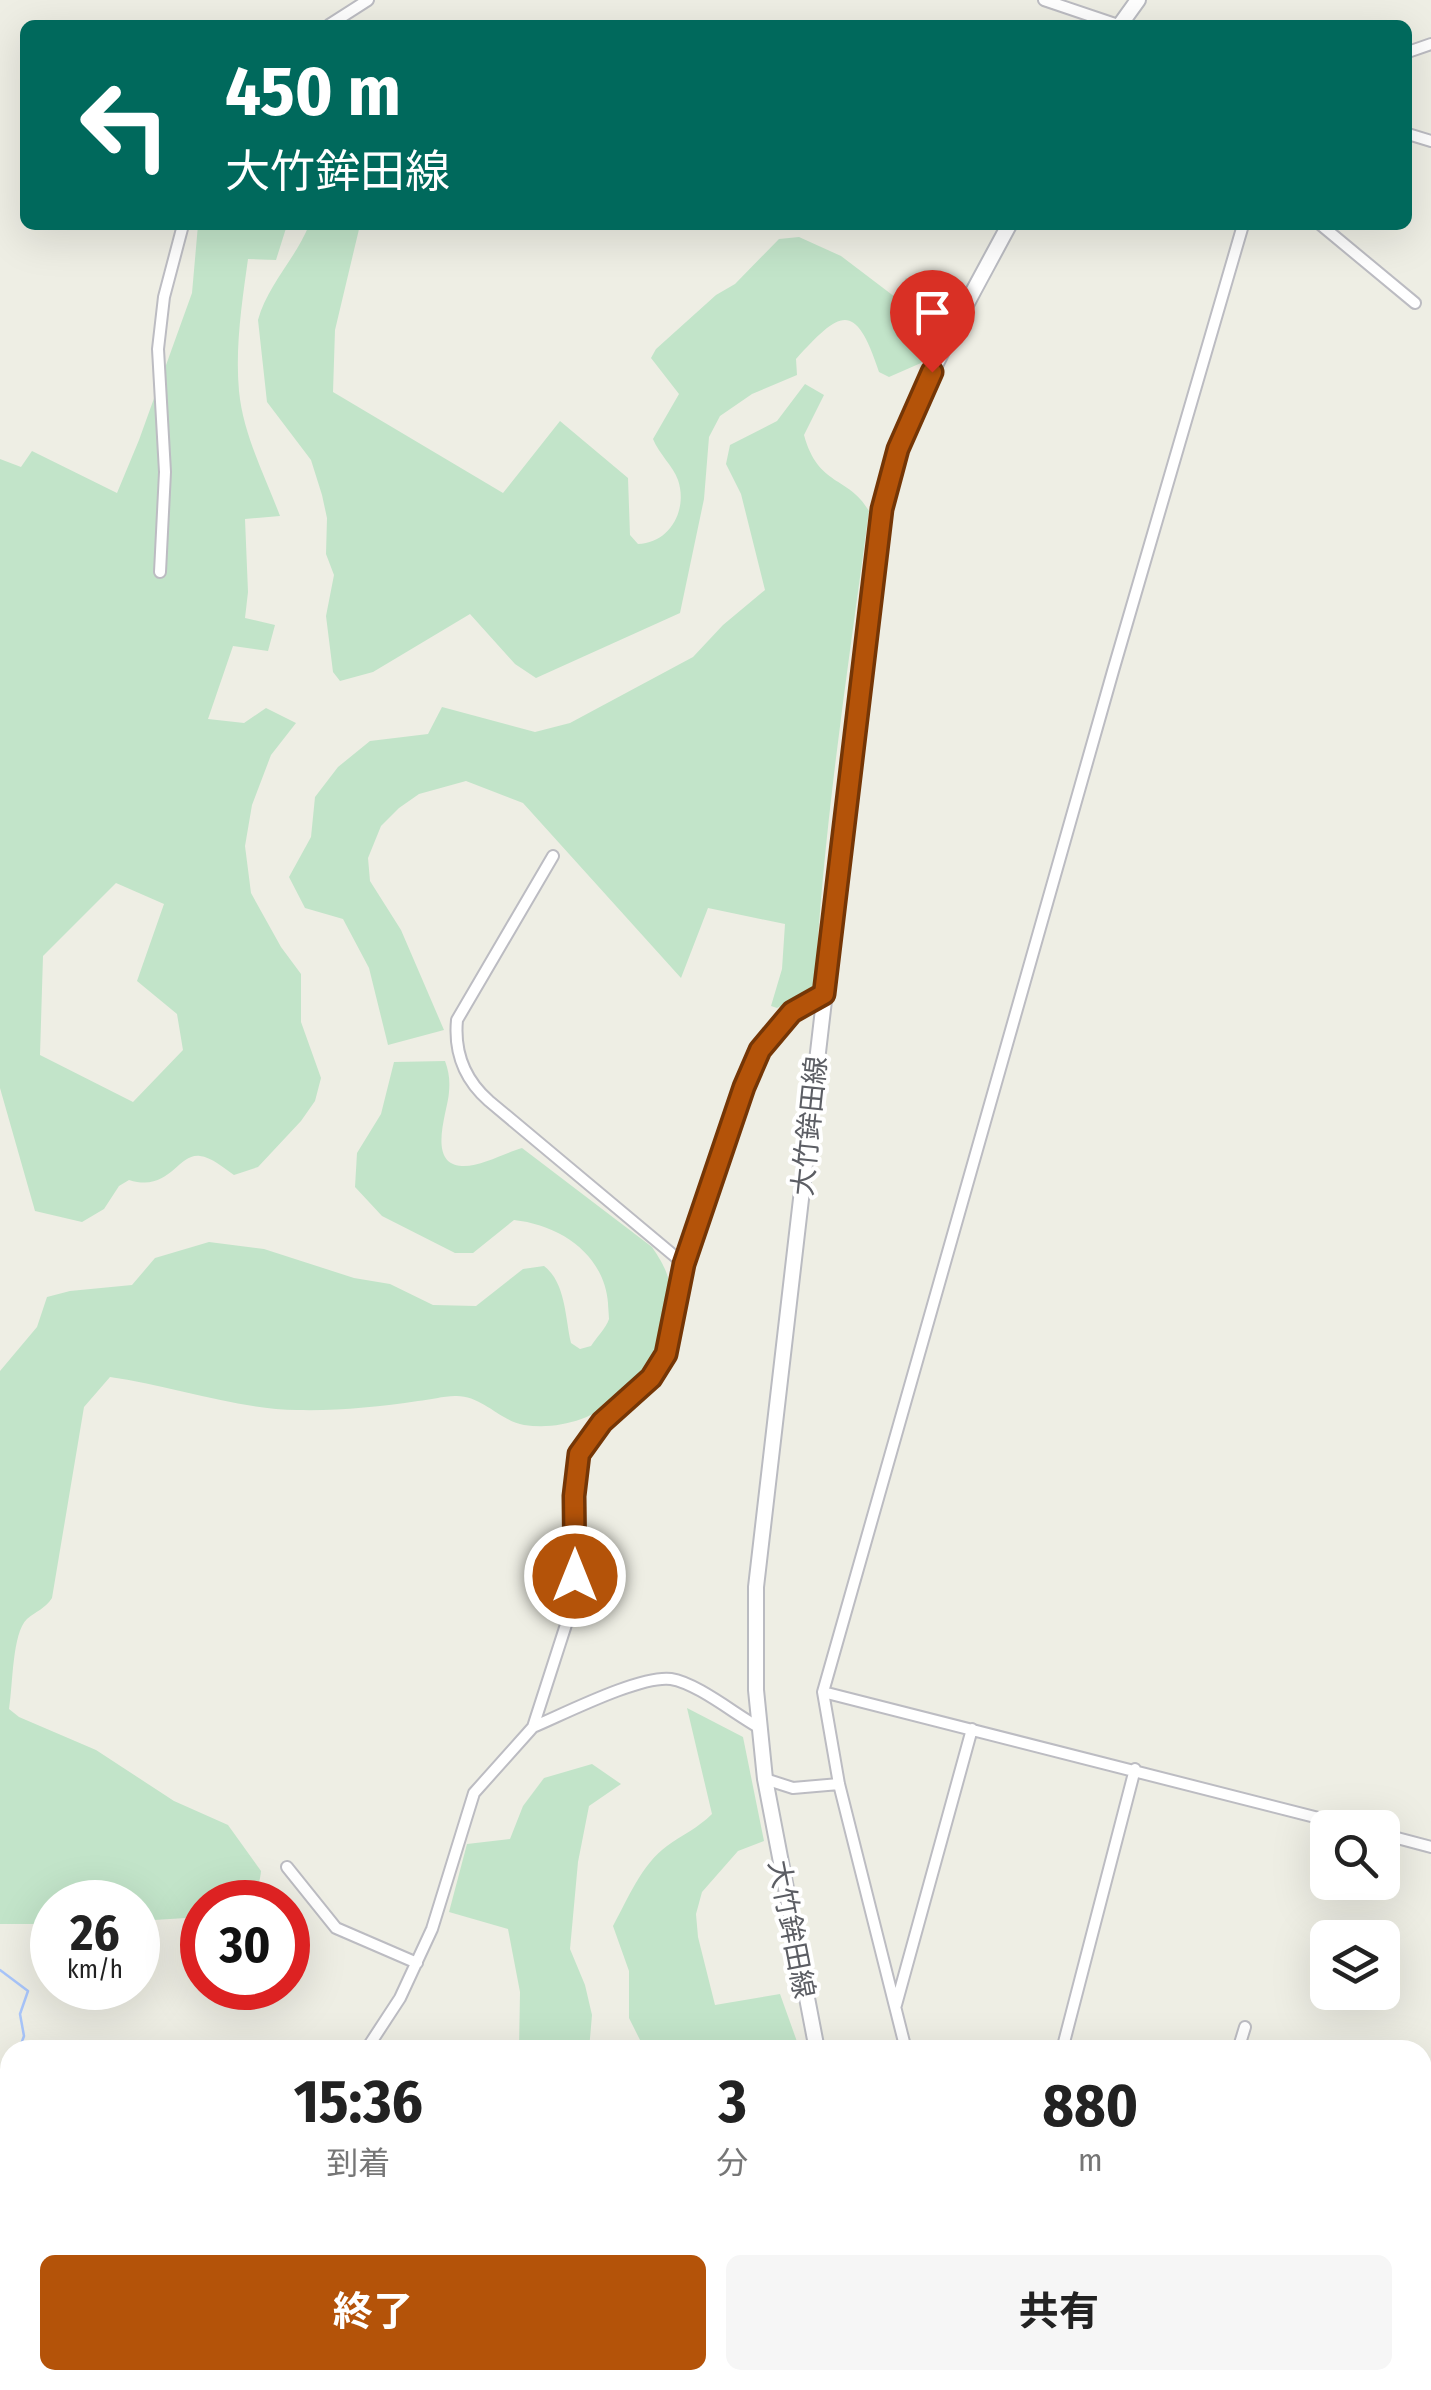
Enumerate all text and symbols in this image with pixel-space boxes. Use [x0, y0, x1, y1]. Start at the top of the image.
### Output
text: 450 m [225, 50, 401, 134]
icon: left [60, 60, 190, 190]
text: 大竹鉾田線 [225, 145, 450, 199]
pin [890, 270, 975, 373]
icon: arrive [905, 285, 960, 340]
street label: 大竹鉾田線 [786, 1055, 833, 1197]
position arrow [523, 1524, 627, 1628]
map controls [1310, 1810, 1400, 2010]
button: search [1310, 1810, 1400, 1900]
street label: 大竹鉾田線 [762, 1857, 821, 2001]
speed limit sign: 30 [180, 1880, 310, 2010]
text: 26 [70, 1903, 120, 1963]
button: layers [1310, 1920, 1400, 2010]
text: km/h [67, 1955, 123, 1985]
text: 15:36 [294, 2066, 423, 2138]
text: 3 [718, 2066, 747, 2138]
text: 880 [1042, 2070, 1138, 2142]
text: m [1078, 2141, 1103, 2179]
text: 到着 [326, 2144, 390, 2182]
text: 分 [717, 2144, 749, 2182]
button: 終了 [40, 2255, 706, 2370]
button: 共有 [726, 2255, 1392, 2370]

